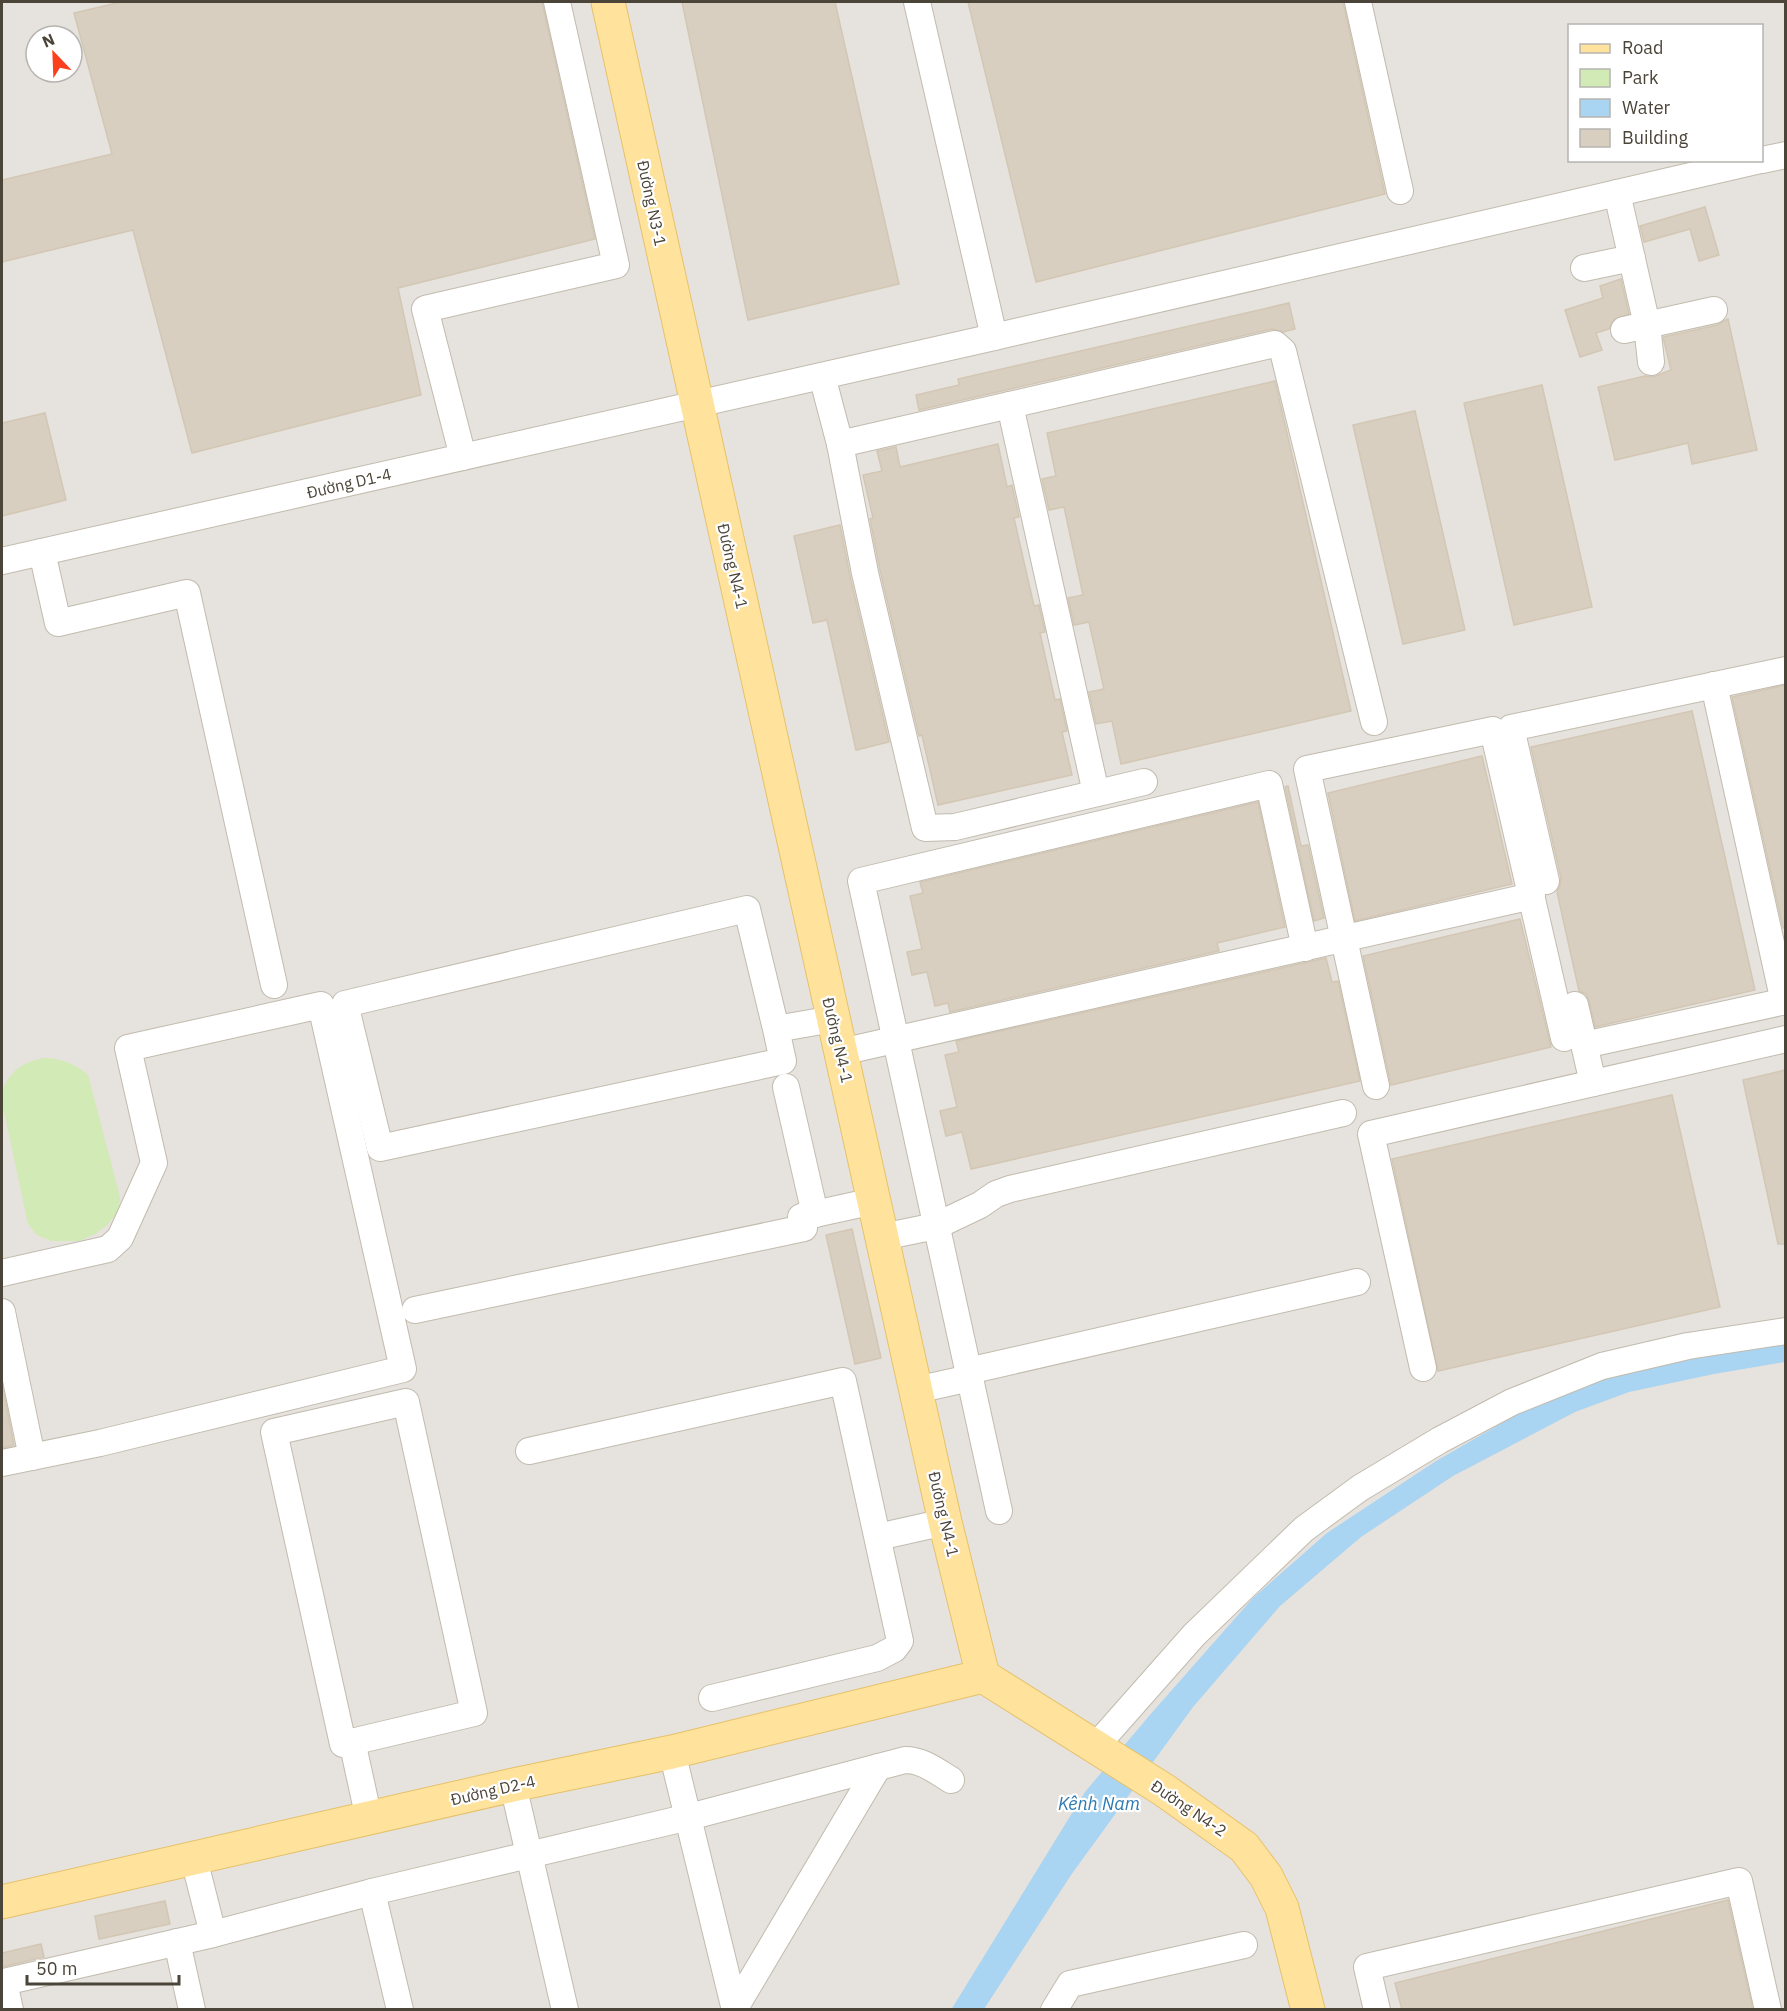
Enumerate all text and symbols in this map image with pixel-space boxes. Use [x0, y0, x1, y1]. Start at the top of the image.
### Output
north arrow [24, 24, 84, 84]
legend [1568, 24, 1763, 162]
text: N [39, 29, 57, 52]
text: Road [1622, 36, 1663, 59]
text: Park [1622, 66, 1659, 89]
text: Water [1622, 96, 1671, 119]
text: Building [1622, 126, 1689, 149]
street label: Đường N3-1 [633, 158, 671, 248]
street label: Đường D1-4 [305, 464, 393, 502]
street label: Đường N4-1 [713, 521, 753, 611]
street label: Đường N4-1 [818, 995, 858, 1085]
street label: Đường N4-1 [924, 1469, 964, 1559]
street label: Đường D2-4 [449, 1771, 537, 1809]
street label: Đường N4-2 [1147, 1775, 1231, 1841]
water label: Kênh Nam [1058, 1792, 1140, 1815]
scale bar [27, 1948, 178, 1986]
text: 50 m [36, 1957, 78, 1980]

